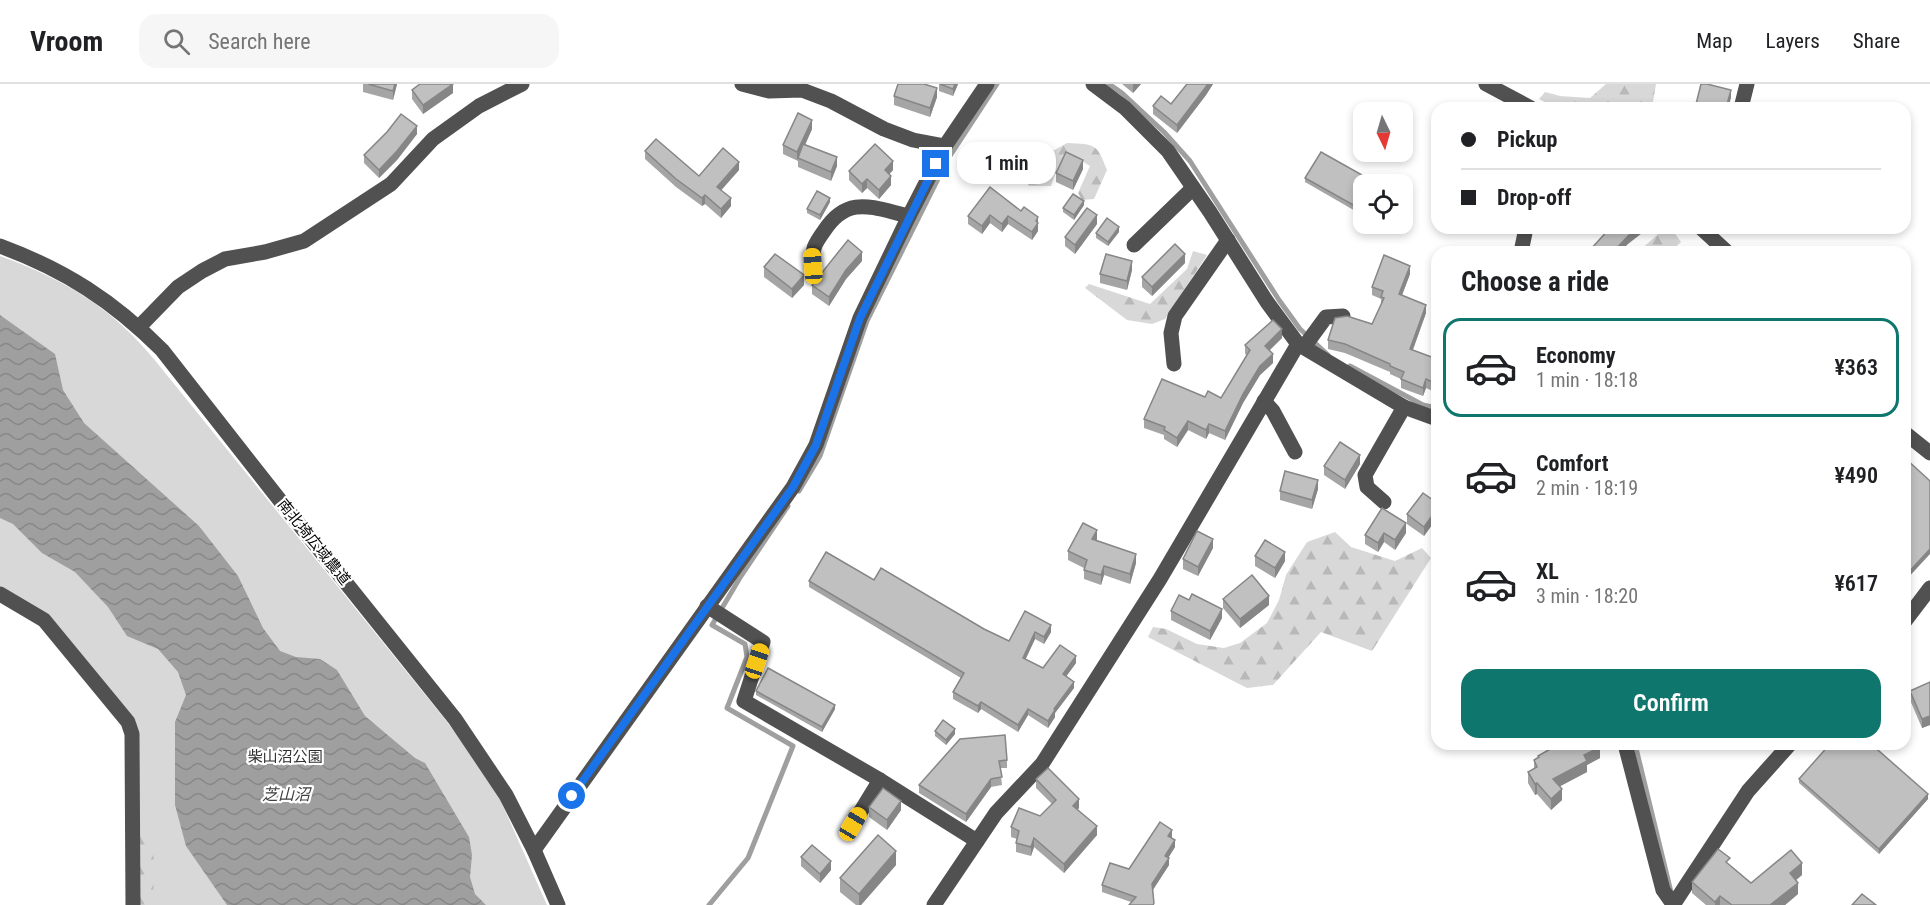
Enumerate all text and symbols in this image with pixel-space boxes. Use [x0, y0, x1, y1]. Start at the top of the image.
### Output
search box [139, 14, 559, 68]
text: Vroom [30, 25, 103, 58]
icon: search [160, 25, 193, 58]
text: Search here [208, 29, 311, 54]
text: Map [1696, 29, 1733, 53]
text: Layers [1766, 29, 1820, 53]
text: Share [1853, 29, 1900, 53]
north arrow [1353, 102, 1413, 162]
map controls [1353, 102, 1413, 234]
text: Pickup [1497, 127, 1557, 152]
callout: 1 min [957, 143, 1056, 185]
route end [922, 150, 949, 177]
text: 1 min [984, 151, 1029, 175]
button: locate [1353, 174, 1413, 234]
text: Drop-off [1497, 185, 1571, 210]
car [803, 247, 823, 285]
text: Choose a ride [1461, 266, 1609, 298]
icon: car [1464, 341, 1518, 395]
text: Economy [1536, 343, 1616, 368]
text: ¥363 [1834, 355, 1878, 380]
text: 1 min · 18:18 [1536, 368, 1638, 392]
icon: car [1464, 449, 1518, 503]
text: Comfort [1536, 451, 1609, 476]
text: ¥490 [1834, 463, 1878, 488]
text: 2 min · 18:19 [1536, 476, 1638, 500]
street label: 南北埼広域農道 [274, 496, 354, 588]
icon: car [1464, 557, 1518, 611]
text: XL [1536, 559, 1559, 584]
text: ¥617 [1834, 571, 1878, 596]
text: 3 min · 18:20 [1536, 584, 1638, 608]
car [743, 641, 771, 681]
button: Confirm [1461, 669, 1881, 738]
park label: 柴山沼公園 [247, 748, 323, 766]
route start [558, 782, 585, 809]
water label: 芝山沼 [262, 785, 312, 804]
car [836, 804, 870, 844]

